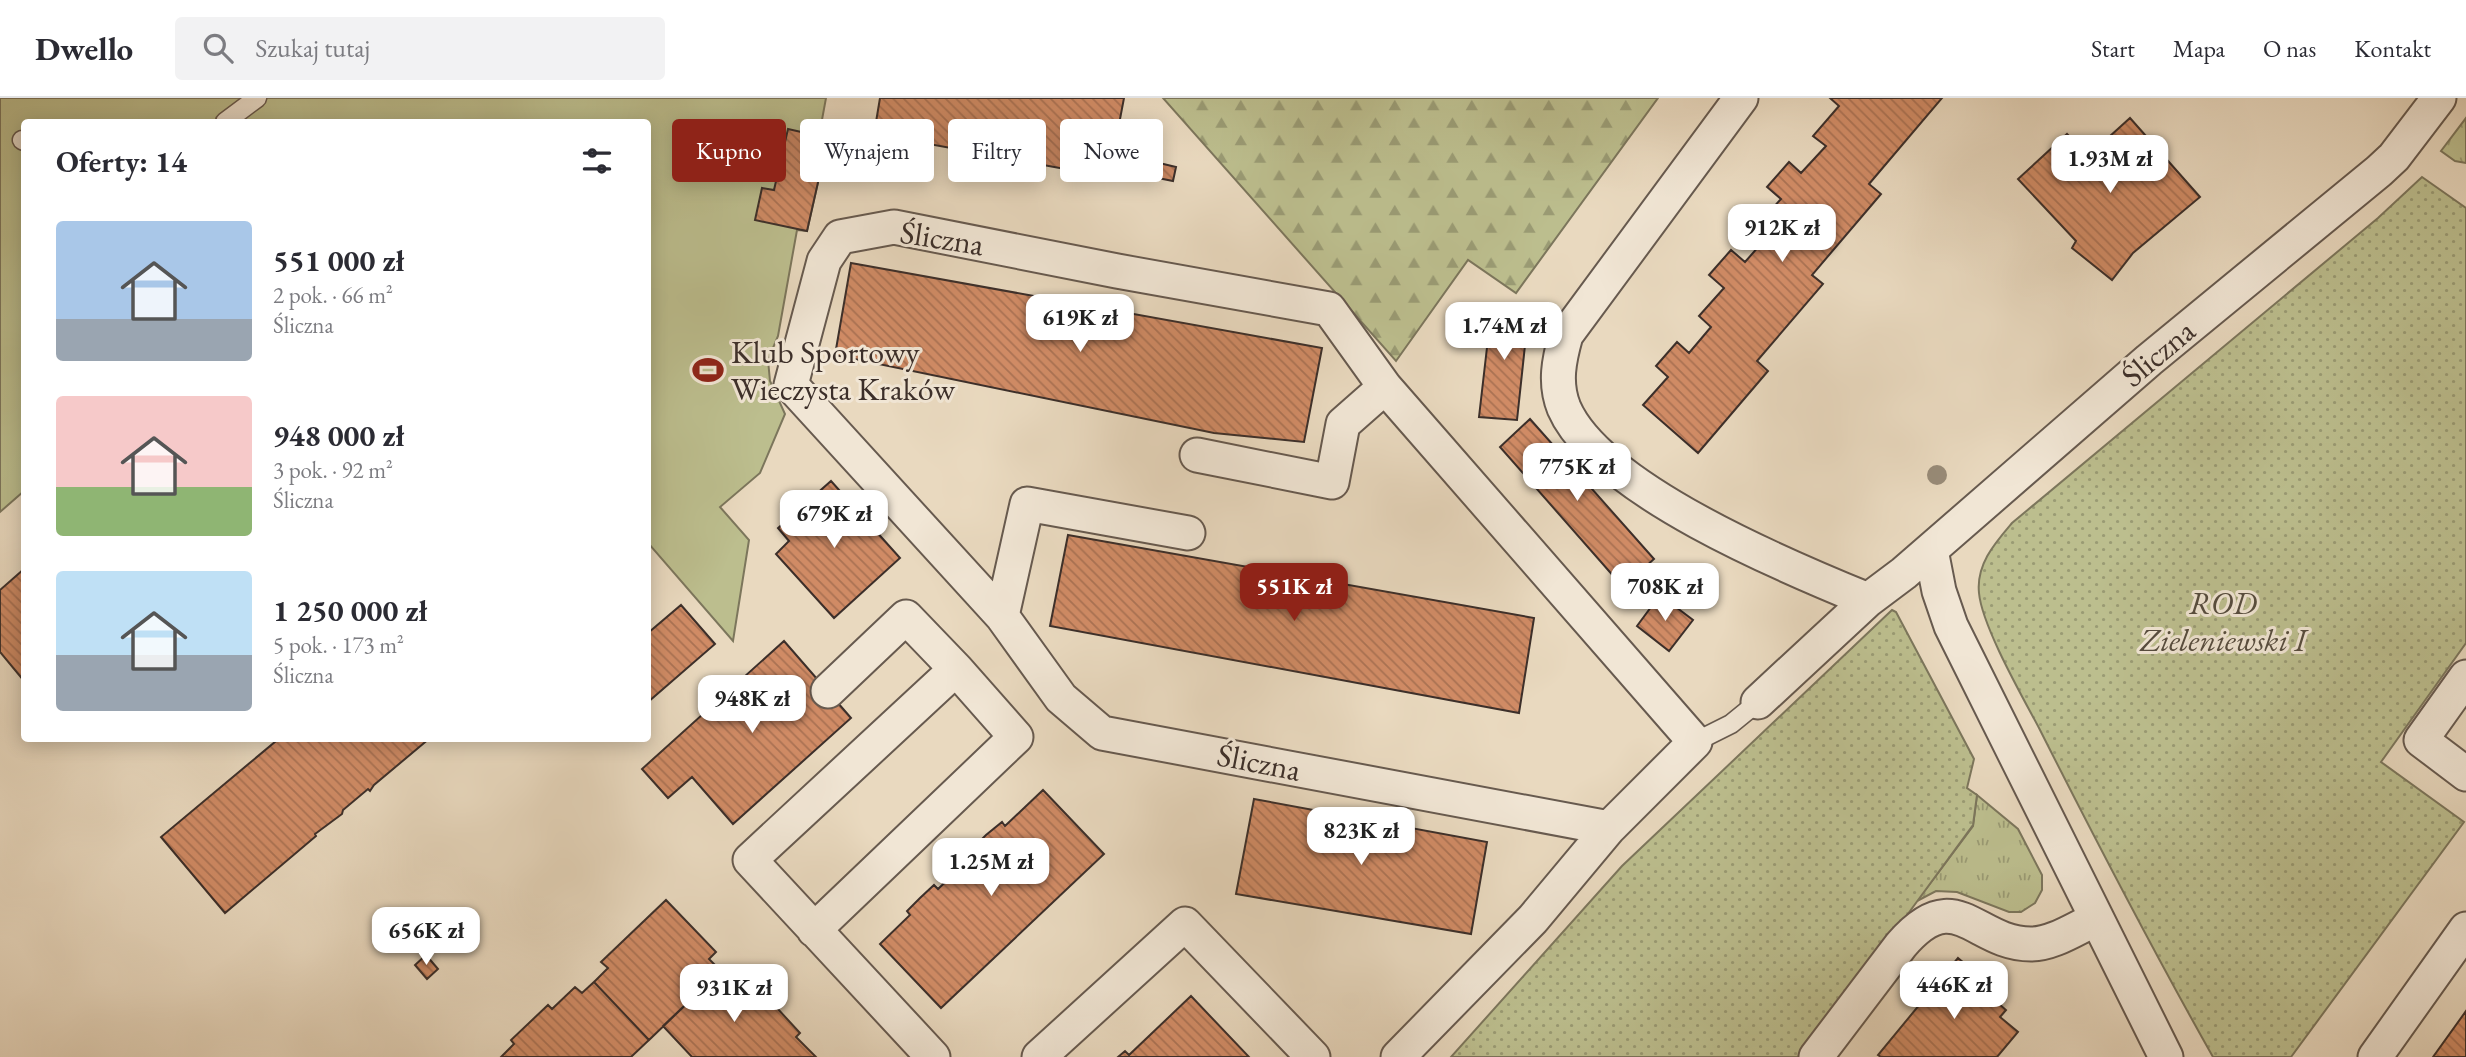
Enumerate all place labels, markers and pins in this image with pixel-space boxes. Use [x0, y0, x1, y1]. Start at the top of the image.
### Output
pin: 1.93M zł [2038, 136, 2182, 195]
pin: 912K zł [1717, 204, 1847, 264]
pin: 619K zł [1015, 294, 1145, 354]
pin: 1.74M zł [1432, 302, 1576, 362]
place label: Klub Sportowy Wieczysta Kraków [731, 331, 956, 410]
sports icon: Klub Sportowy Wieczysta Kraków [691, 353, 725, 387]
pin: 775K zł [1512, 444, 1642, 503]
pin: 679K zł [769, 490, 899, 550]
pin: 551K zł [1229, 564, 1359, 623]
pin: 708K zł [1600, 564, 1730, 623]
pin: 948K zł [687, 676, 817, 735]
pin: 823K zł [1296, 808, 1426, 867]
pin: 1.25M zł [919, 838, 1063, 898]
pin: 656K zł [361, 908, 491, 967]
pin: 446K zł [1889, 962, 2019, 1021]
pin: 931K zł [669, 964, 799, 1024]

